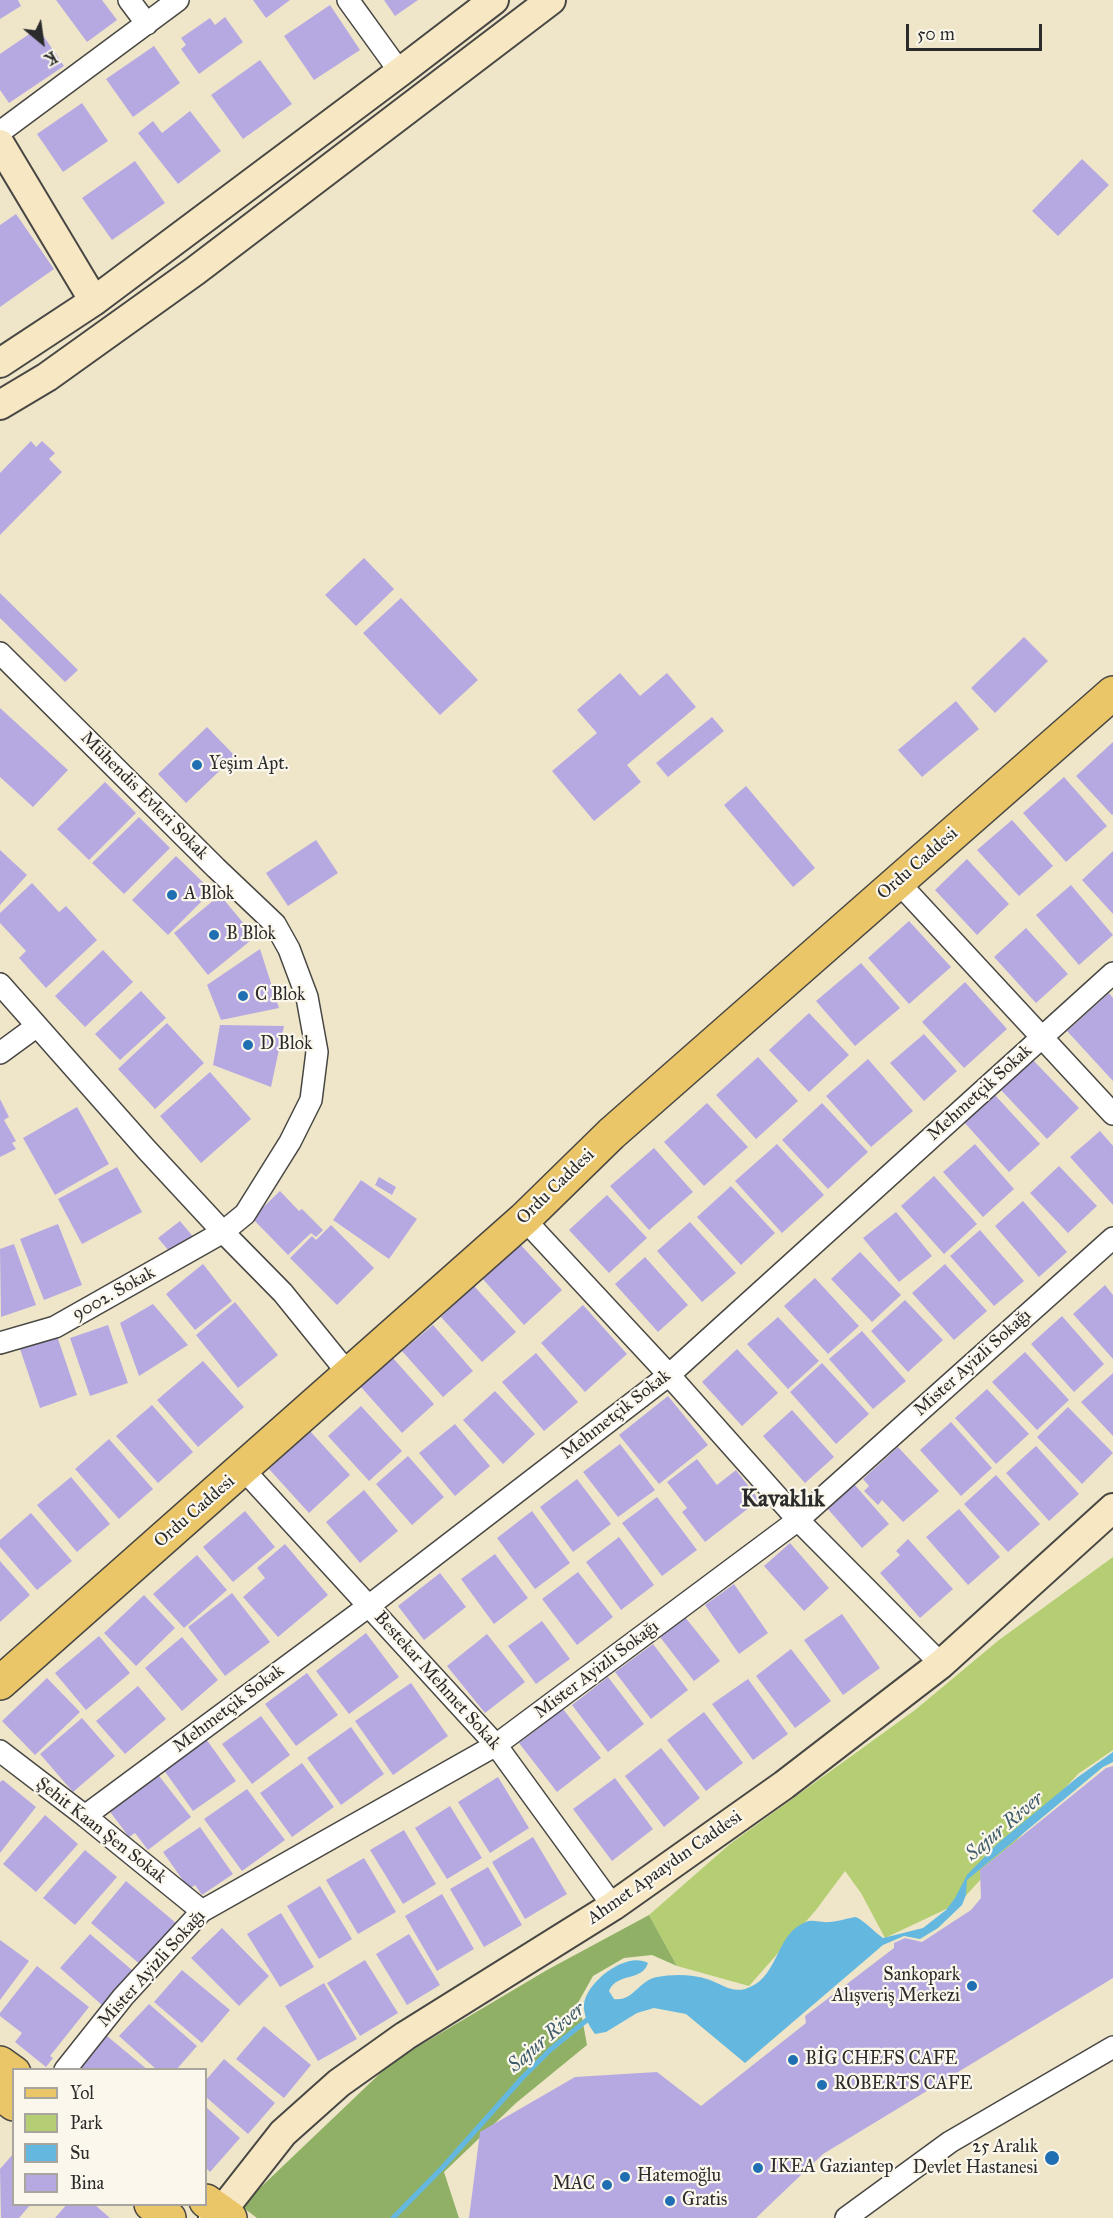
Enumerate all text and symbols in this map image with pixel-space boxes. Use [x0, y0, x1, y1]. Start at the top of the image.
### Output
north arrow [12, 12, 72, 72]
scale bar [909, 12, 1046, 50]
text: 50 m [917, 23, 955, 45]
text: K [41, 47, 61, 69]
street label: Mühendis Evleri Sokak [75, 727, 213, 865]
place label: Yeşim Apt. [209, 754, 288, 776]
marker: Yeşim Apt. [190, 758, 204, 772]
street label: Ordu Caddesi [873, 823, 963, 905]
place label: A Blok [184, 884, 234, 906]
marker: A Blok [165, 888, 179, 902]
place label: B Blok [226, 924, 276, 946]
marker: B Blok [207, 928, 221, 942]
place label: C Blok [255, 985, 305, 1007]
marker: C Blok [236, 989, 250, 1003]
place label: D Blok [260, 1034, 312, 1056]
marker: D Blok [241, 1038, 255, 1052]
street label: Mehmetçik Sokak [923, 1040, 1037, 1146]
street label: Ordu Caddesi [513, 1145, 599, 1229]
street label: 9002. Sokak [69, 1262, 159, 1326]
street label: Mister Ayizli Sokağı [910, 1305, 1036, 1421]
street label: Mehmetçik Sokak [557, 1365, 675, 1465]
street label: Ordu Caddesi [150, 1471, 240, 1553]
district label: Kavaklık [741, 1486, 825, 1514]
street label: Bestekar Mehmet Sokak [369, 1607, 505, 1755]
street label: Mister Ayizli Sokağı [531, 1616, 663, 1724]
street label: Mehmetçik Sokak [169, 1660, 289, 1758]
street label: Şehit Kaan Şen Sokak [31, 1773, 171, 1889]
water label: Sajur River [961, 1787, 1049, 1867]
street label: Ahmet Apaaydın Caddesi [583, 1806, 747, 1930]
street label: Mister Ayizli Sokağı [94, 1906, 210, 2032]
place label: Sankopark Alışveriş Merkezi [832, 1965, 960, 2008]
marker: Sankopark Alışveriş Merkezi [965, 1979, 979, 1993]
water label: Sajur River [503, 1998, 591, 2078]
place label: BİG CHEFS CAFE [805, 2049, 957, 2071]
marker: BİG CHEFS CAFE [786, 2053, 800, 2067]
legend [12, 2068, 207, 2206]
place label: ROBERTS CAFE [834, 2074, 972, 2096]
marker: ROBERTS CAFE [815, 2078, 829, 2092]
text: Yol [70, 2082, 94, 2104]
text: Park [70, 2112, 103, 2134]
place label: 25 Aralık Devlet Hastanesi [913, 2137, 1038, 2180]
text: Su [70, 2142, 90, 2164]
marker: 25 Aralık Devlet Hastanesi [1043, 2149, 1061, 2167]
place label: IKEA Gaziantep [770, 2157, 894, 2179]
marker: IKEA Gaziantep [751, 2161, 765, 2175]
place label: Hatemoğlu [637, 2166, 721, 2188]
marker: Hatemoğlu [618, 2170, 632, 2184]
text: Bina [70, 2172, 104, 2194]
place label: MAC [552, 2174, 595, 2196]
marker: MAC [600, 2178, 614, 2192]
place label: Gratis [682, 2190, 727, 2212]
marker: Gratis [663, 2194, 677, 2208]

